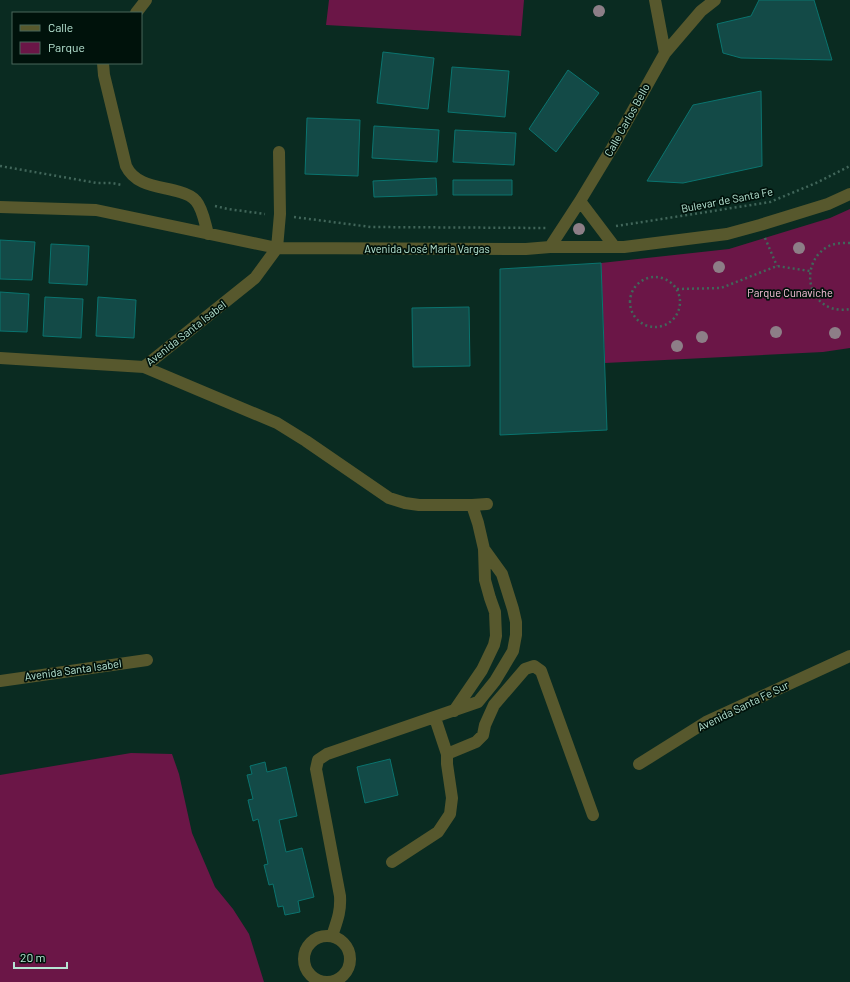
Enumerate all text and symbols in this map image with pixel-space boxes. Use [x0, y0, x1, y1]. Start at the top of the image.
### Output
legend [12, 12, 142, 64]
text: Calle [48, 20, 73, 34]
text: Parque [48, 40, 85, 54]
street label: Calle Carlos Bello [601, 81, 652, 159]
street label: Bulevar de Santa Fe [680, 184, 774, 215]
street label: Avenida José María Vargas [364, 242, 490, 255]
park label: Parque Cunaviche [747, 286, 833, 299]
street label: Avenida Santa Isabel [143, 297, 228, 368]
street label: Avenida Santa Isabel [24, 656, 122, 683]
street label: Avenida Santa Fe Sur [695, 678, 790, 733]
scale bar [14, 944, 67, 970]
text: 20 m [20, 950, 46, 964]

